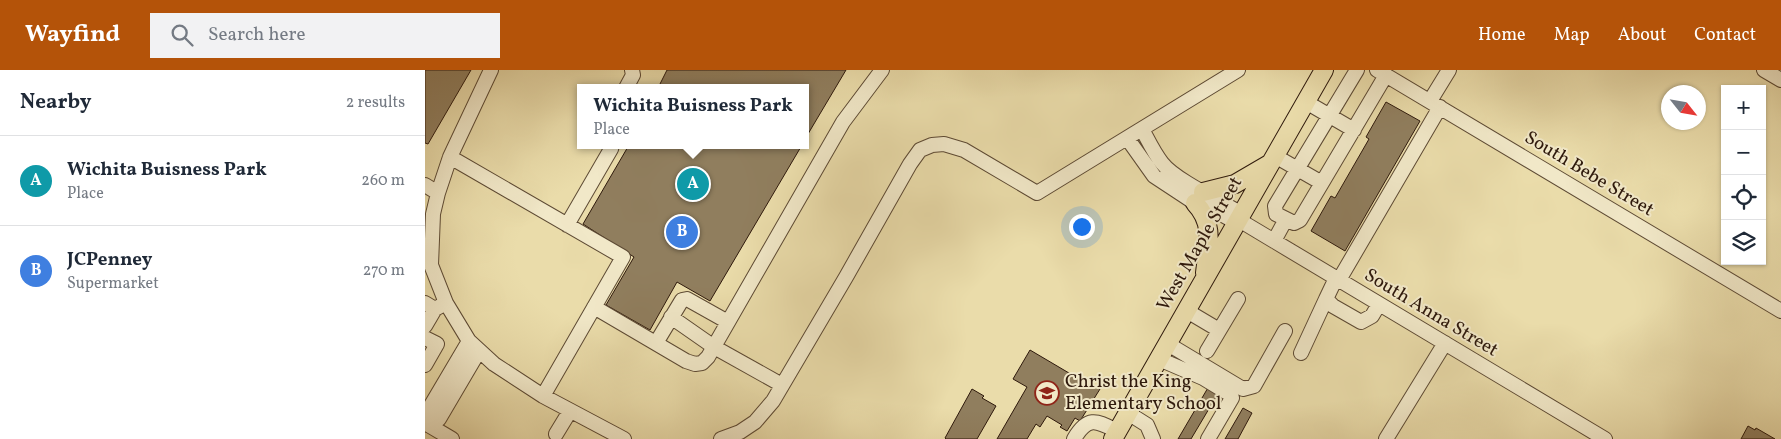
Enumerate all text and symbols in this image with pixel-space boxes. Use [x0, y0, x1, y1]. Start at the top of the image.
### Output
search box [150, 13, 500, 58]
text: Wayfind [25, 18, 120, 52]
icon: search [168, 21, 196, 49]
text: Search here [208, 22, 305, 48]
text: Home [1478, 23, 1526, 48]
text: Map [1554, 23, 1590, 48]
text: About [1618, 23, 1666, 48]
text: Contact [1694, 23, 1756, 48]
popup [577, 84, 809, 149]
north arrow [1661, 85, 1706, 130]
map controls [1721, 85, 1766, 265]
button: + [1721, 85, 1766, 130]
text: Nearby [20, 88, 91, 117]
text: 2 results [346, 92, 405, 114]
text: Wichita Buisness Park [593, 93, 793, 119]
text: Place [593, 119, 630, 141]
street label: South Bebe Street [1519, 125, 1659, 223]
button: − [1721, 130, 1766, 175]
text: Wichita Buisness Park [67, 157, 267, 183]
pin: A [677, 165, 709, 203]
text: A [30, 170, 42, 192]
text: 260 m [361, 170, 405, 192]
street label: West Maple Street [1151, 172, 1249, 316]
button: locate [1721, 175, 1766, 220]
text: Place [67, 183, 104, 205]
pin: B [666, 213, 698, 251]
your location [1069, 214, 1095, 240]
button: layers [1721, 220, 1766, 265]
text: JCPenney [67, 247, 152, 273]
text: B [31, 260, 41, 282]
text: 270 m [363, 260, 405, 282]
street label: South Anna Street [1359, 263, 1503, 364]
text: Supermarket [67, 273, 159, 295]
place label: Christ the King Elementary School [1065, 369, 1222, 417]
school or university icon: Christ the King Elementary School [1034, 380, 1060, 406]

